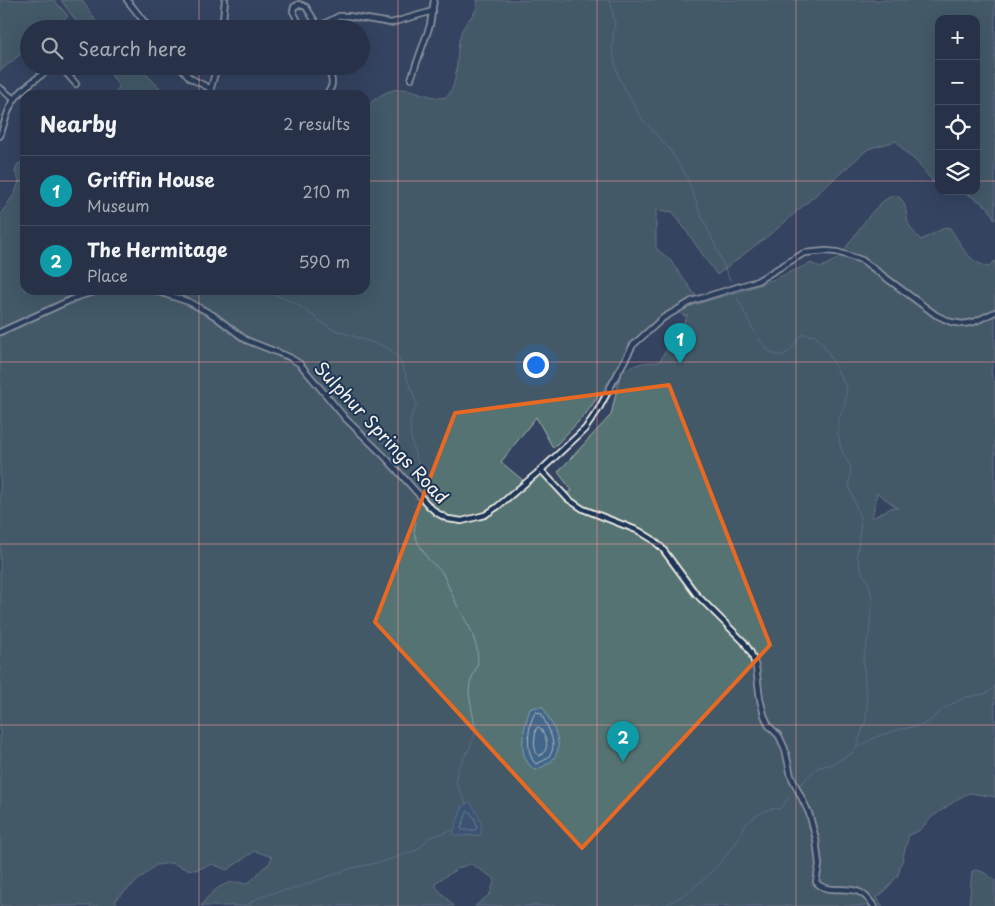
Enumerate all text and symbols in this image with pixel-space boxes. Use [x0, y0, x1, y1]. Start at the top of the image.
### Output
map controls [935, 15, 980, 195]
button: + [935, 15, 980, 60]
search box [20, 20, 370, 75]
icon: search [38, 34, 66, 62]
text: Search here [78, 34, 187, 62]
button: − [935, 60, 980, 105]
button: locate [935, 105, 980, 150]
text: Nearby [40, 107, 117, 139]
text: 2 results [283, 111, 350, 135]
button: layers [935, 150, 980, 195]
text: Griffin House [87, 165, 215, 193]
text: 1 [52, 179, 60, 203]
text: 210 m [302, 179, 350, 203]
text: Museum [87, 193, 150, 217]
text: The Hermitage [87, 235, 228, 263]
text: 2 [50, 249, 62, 273]
text: 590 m [298, 249, 350, 273]
text: Place [87, 263, 128, 287]
pin: 1 [664, 323, 696, 364]
your location [523, 352, 549, 378]
street label: Sulphur Springs Road [309, 355, 455, 509]
pin: 2 [607, 721, 639, 762]

